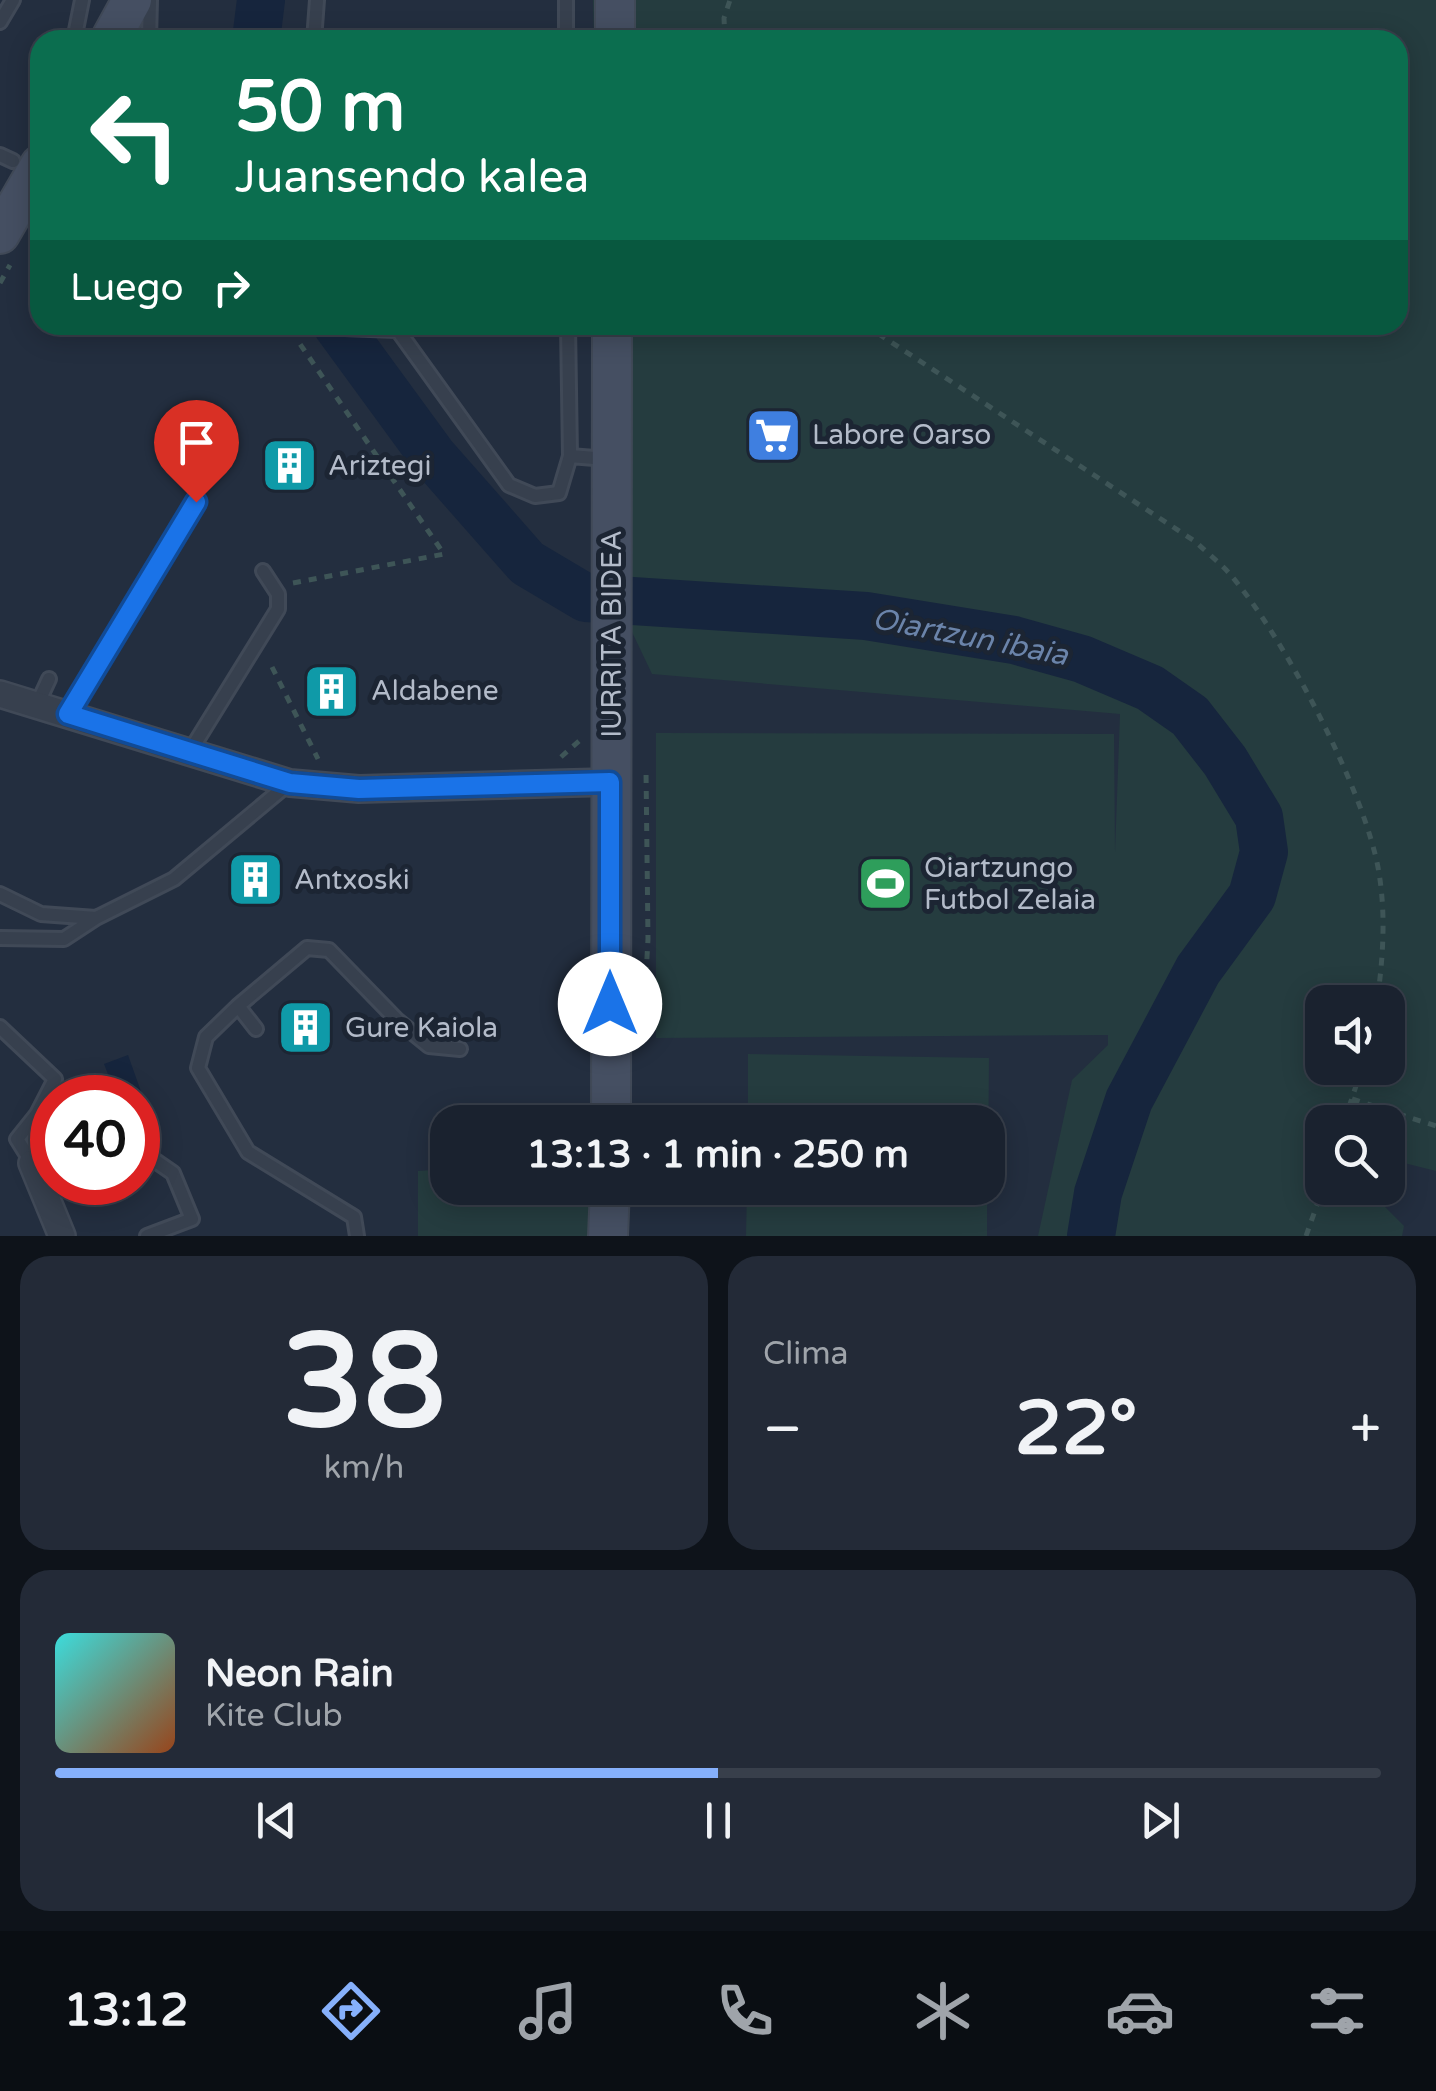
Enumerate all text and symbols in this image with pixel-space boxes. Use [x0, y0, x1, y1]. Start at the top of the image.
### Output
text: 50 m [235, 66, 405, 150]
icon: left [70, 70, 200, 200]
text: Juansendo kalea [235, 151, 589, 205]
icon: right [204, 260, 259, 315]
text: Luego [70, 265, 184, 311]
pin [154, 400, 239, 503]
supermarket icon: Labore Oarso [743, 405, 803, 465]
icon: arrive [169, 415, 224, 470]
place label: Labore Oarso [812, 418, 991, 452]
building icon: Ariztegi [259, 436, 319, 496]
place label: Ariztegi [328, 449, 431, 483]
street label: IURRITA BIDEA [595, 530, 629, 738]
water label: Oiartzun ibaia [869, 600, 1072, 674]
building icon: Aldabene [302, 661, 362, 721]
place label: Aldabene [371, 674, 499, 708]
building icon: Antxoski [225, 850, 285, 910]
place label: Oiartzungo Futbol Zelaia [924, 851, 1096, 917]
sports icon: Oiartzungo Futbol Zelaia [855, 854, 915, 914]
place label: Antxoski [294, 863, 410, 897]
position arrow [558, 952, 662, 1056]
map controls [1305, 985, 1405, 1205]
button: sound [1305, 985, 1405, 1085]
building icon: Gure Kaiola [276, 998, 336, 1058]
place label: Gure Kaiola [345, 1011, 498, 1045]
speed limit sign: 40 [30, 1075, 160, 1205]
button: search [1305, 1105, 1405, 1205]
text: 13:13 · 1 min · 250 m [526, 1132, 909, 1178]
text: 38 [282, 1306, 446, 1462]
text: Clima [763, 1335, 849, 1373]
text: 22° [1015, 1384, 1137, 1474]
text: − [763, 1397, 802, 1463]
text: + [1350, 1397, 1381, 1463]
text: km/h [324, 1449, 404, 1487]
text: Neon Rain [205, 1651, 394, 1697]
text: Kite Club [205, 1697, 343, 1735]
icon: previous [249, 1793, 304, 1848]
icon: pause [691, 1793, 746, 1848]
icon: next [1133, 1793, 1188, 1848]
icon: directions [316, 1976, 386, 2046]
icon: music [513, 1976, 583, 2046]
icon: phone [710, 1976, 780, 2046]
icon: climate [908, 1976, 978, 2046]
icon: car [1105, 1976, 1175, 2046]
icon: filters [1302, 1976, 1372, 2046]
text: 13:12 [64, 1984, 188, 2038]

